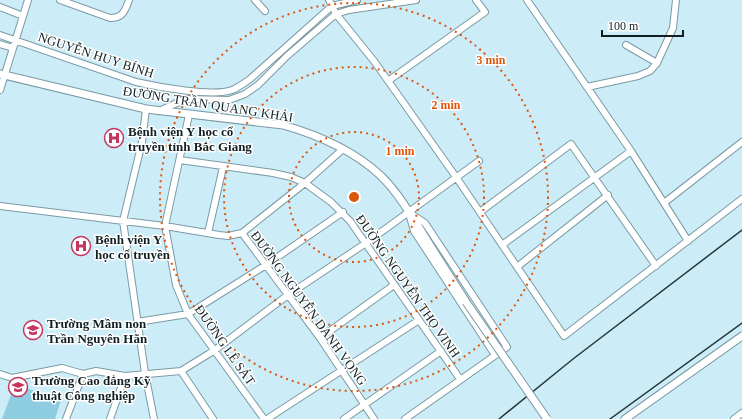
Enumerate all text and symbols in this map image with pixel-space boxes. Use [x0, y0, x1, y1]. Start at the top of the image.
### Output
scale bar [602, 12, 683, 38]
text: 100 m [608, 19, 639, 33]
street label: NGUYỄN HUY BÍNH [36, 29, 156, 81]
text: 3 min [476, 53, 506, 67]
street label: ĐƯỜNG TRẦN QUANG KHẢI [122, 83, 294, 125]
text: 2 min [431, 98, 461, 112]
place label: Bệnh viện Y học cổ truyền tỉnh Bắc Giang [128, 124, 252, 154]
hospital icon: Bệnh viện Y học cổ truyền tỉnh Bắc Giang [103, 127, 125, 149]
text: 1 min [385, 144, 415, 158]
centre of rings [347, 190, 361, 204]
street label: ĐƯỜNG NGUYỄN THỌ VINH [353, 212, 463, 360]
street label: ĐƯỜNG NGUYỄN DANH VỌNG [248, 228, 370, 388]
place label: Bệnh viện Y học cổ truyền [95, 232, 171, 262]
hospital icon: Bệnh viện Y học cổ truyền [70, 235, 92, 257]
street label: ĐƯỜNG LÊ SÁT [192, 302, 258, 388]
place label: Trường Mầm non Trần Nguyên Hãn [47, 316, 148, 346]
school or university icon: Trường Mầm non Trần Nguyên Hãn [22, 319, 44, 341]
place label: Trường Cao đẳng Kỹ thuật Công nghiệp [32, 373, 151, 403]
school or university icon: Trường Cao đẳng Kỹ thuật Công nghiệp [7, 376, 29, 398]

